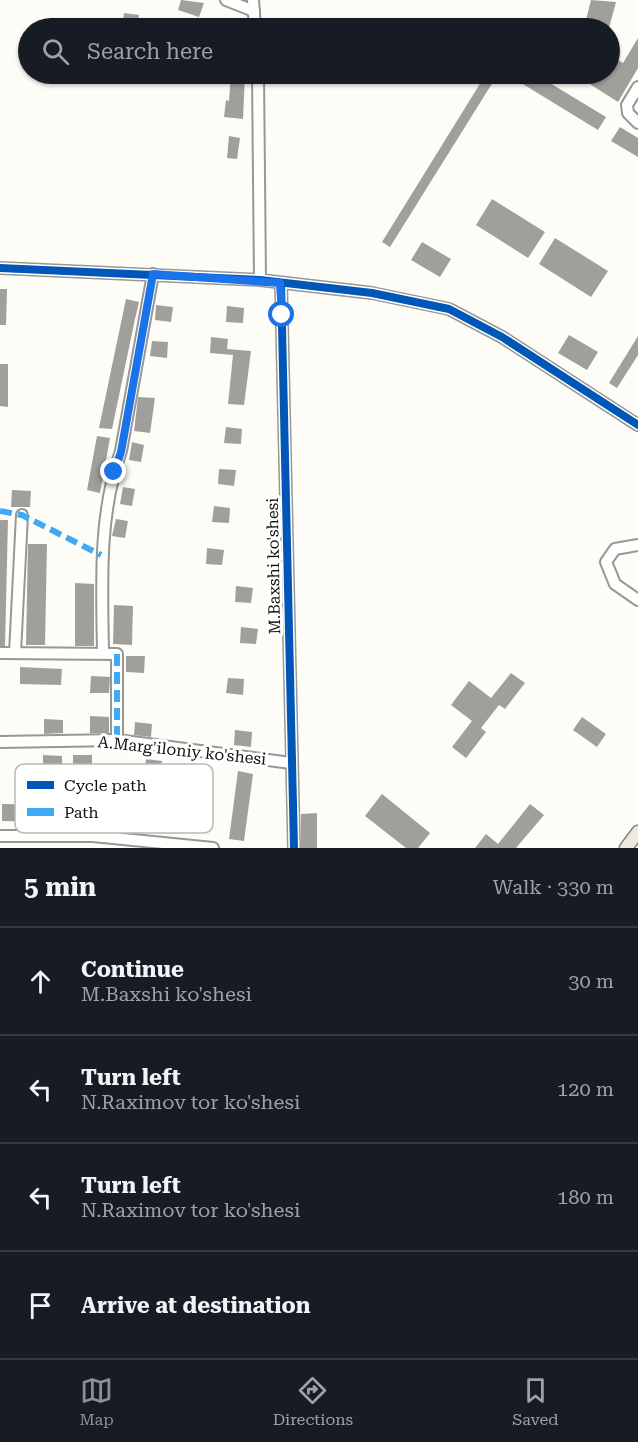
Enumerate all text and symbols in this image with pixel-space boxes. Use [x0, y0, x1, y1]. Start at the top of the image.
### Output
search box [18, 18, 620, 84]
icon: search [39, 35, 72, 68]
text: Search here [87, 39, 213, 64]
route start [268, 301, 294, 327]
route end [100, 458, 126, 484]
street label: M.Baxshi ko'shesi [263, 498, 284, 634]
street label: A.Marg'iloniy ko'shesi [97, 732, 267, 769]
legend [15, 764, 213, 833]
text: Cycle path [64, 776, 147, 795]
text: Path [64, 803, 99, 822]
text: 5 min [24, 872, 96, 902]
text: Walk · 330 m [493, 875, 614, 899]
text: Continue [81, 957, 184, 982]
icon: ahead [24, 965, 57, 998]
text: 30 m [568, 969, 614, 993]
text: M.Baxshi ko'shesi [81, 982, 252, 1006]
text: Turn left [81, 1065, 181, 1090]
icon: left [24, 1073, 57, 1106]
text: 120 m [557, 1077, 614, 1101]
text: N.Raximov tor ko'shesi [81, 1090, 300, 1114]
text: Turn left [81, 1173, 181, 1198]
icon: left [24, 1181, 57, 1214]
text: 180 m [557, 1185, 614, 1209]
text: N.Raximov tor ko'shesi [81, 1198, 300, 1222]
icon: arrive [24, 1289, 57, 1322]
text: Arrive at destination [81, 1293, 310, 1318]
tab: Map [79, 1374, 114, 1429]
tab: Directions [273, 1374, 353, 1429]
tab: Saved [512, 1374, 559, 1429]

